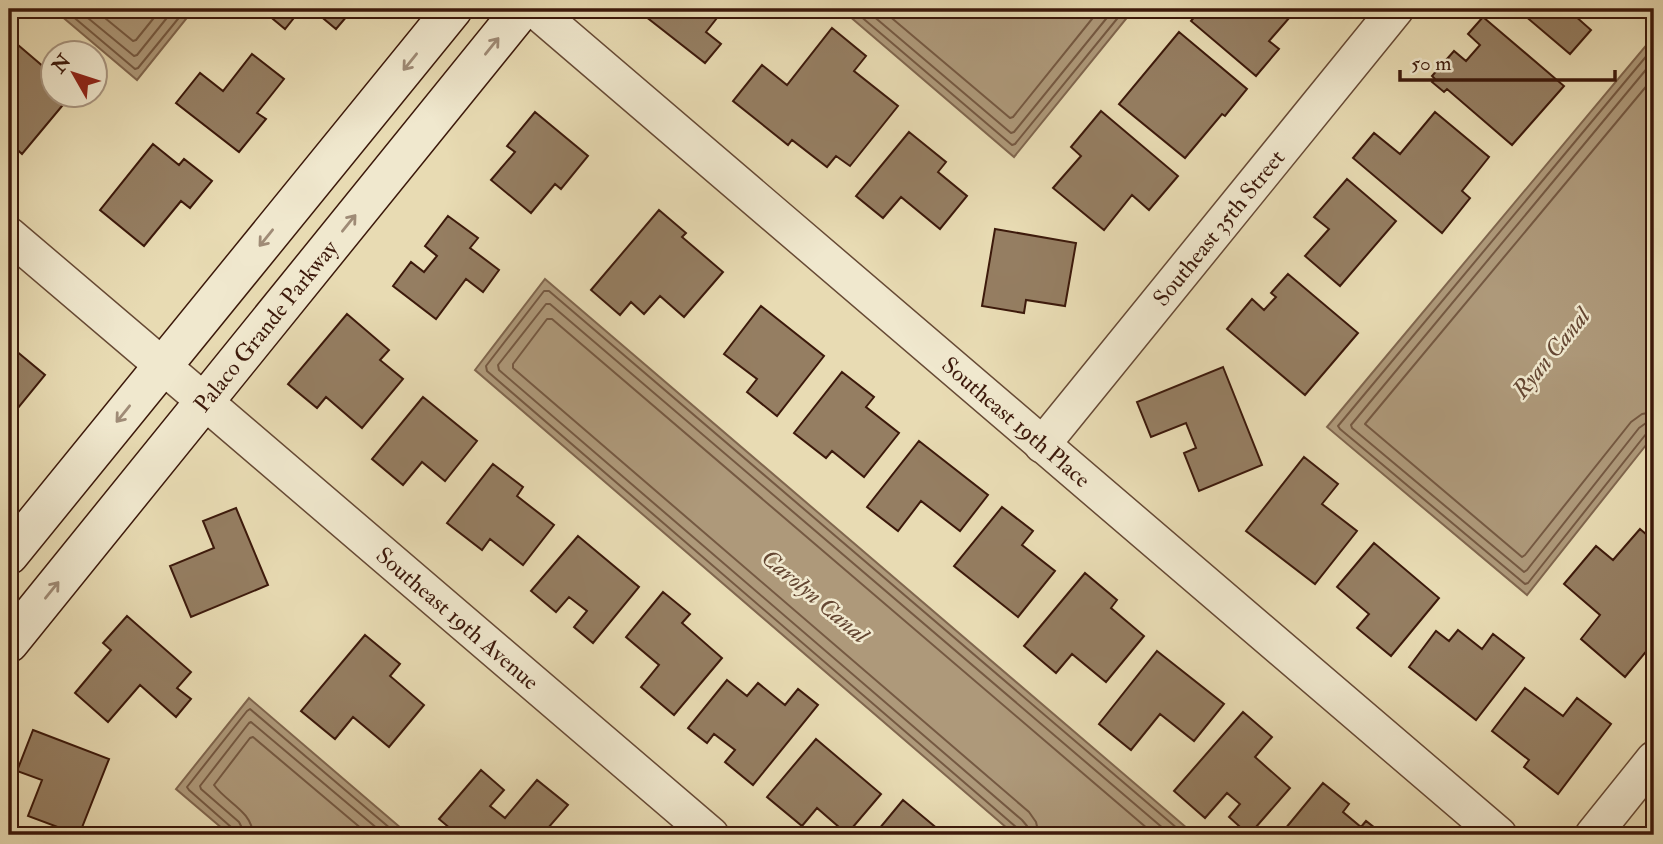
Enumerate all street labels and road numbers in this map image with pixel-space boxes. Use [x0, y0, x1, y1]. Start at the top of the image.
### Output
street label: Southeast 35th Street [1147, 144, 1291, 312]
street label: Palaco Grande Parkway [188, 234, 345, 418]
street label: Southeast 19th Place [936, 351, 1097, 494]
street label: Southeast 19th Avenue [370, 541, 545, 697]

